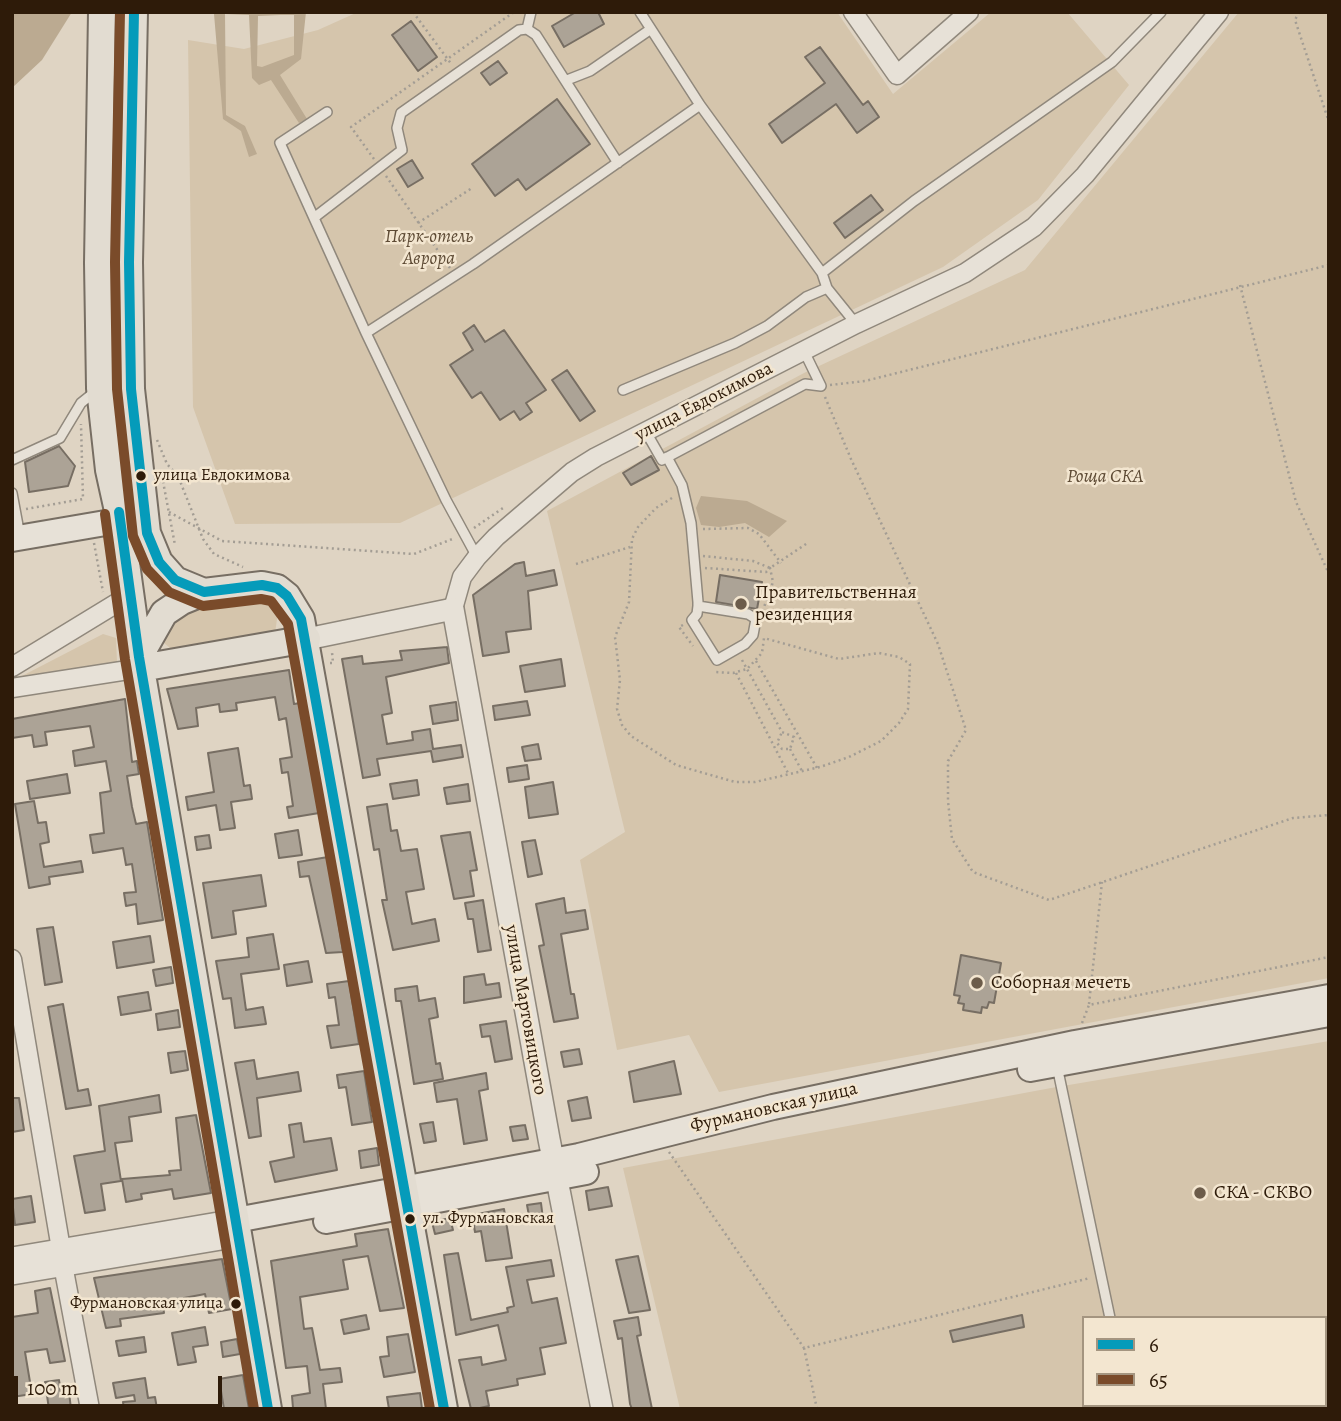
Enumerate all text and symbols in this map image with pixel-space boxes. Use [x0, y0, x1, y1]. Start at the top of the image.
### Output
park label: Парк-отель Аврора [385, 226, 473, 270]
street label: улица Евдокимова [631, 357, 777, 447]
place label: улица Евдокимова [154, 466, 290, 486]
park label: Роща СКА [1067, 466, 1143, 488]
marker: улица Евдокимова [134, 469, 148, 483]
place label: Правительственная резиденция [755, 582, 917, 626]
marker: Правительственная резиденция [733, 596, 749, 612]
street label: улица Мартовицкого [499, 923, 551, 1097]
place label: Соборная мечеть [991, 972, 1130, 994]
marker: Соборная мечеть [969, 975, 985, 991]
street label: Фурмановская улица [688, 1078, 860, 1138]
place label: СКА - СКВО [1214, 1182, 1312, 1204]
marker: СКА - СКВО [1192, 1185, 1208, 1201]
place label: ул. Фурмановская [423, 1209, 554, 1229]
marker: ул. Фурмановская [403, 1212, 417, 1226]
place label: Фурмановская улица [70, 1294, 223, 1314]
marker: Фурмановская улица [229, 1297, 243, 1311]
legend [1082, 1316, 1327, 1407]
text: 6 [1149, 1331, 1159, 1359]
scale bar [18, 1362, 226, 1406]
text: 65 [1149, 1366, 1168, 1394]
text: 100 m [27, 1374, 78, 1402]

